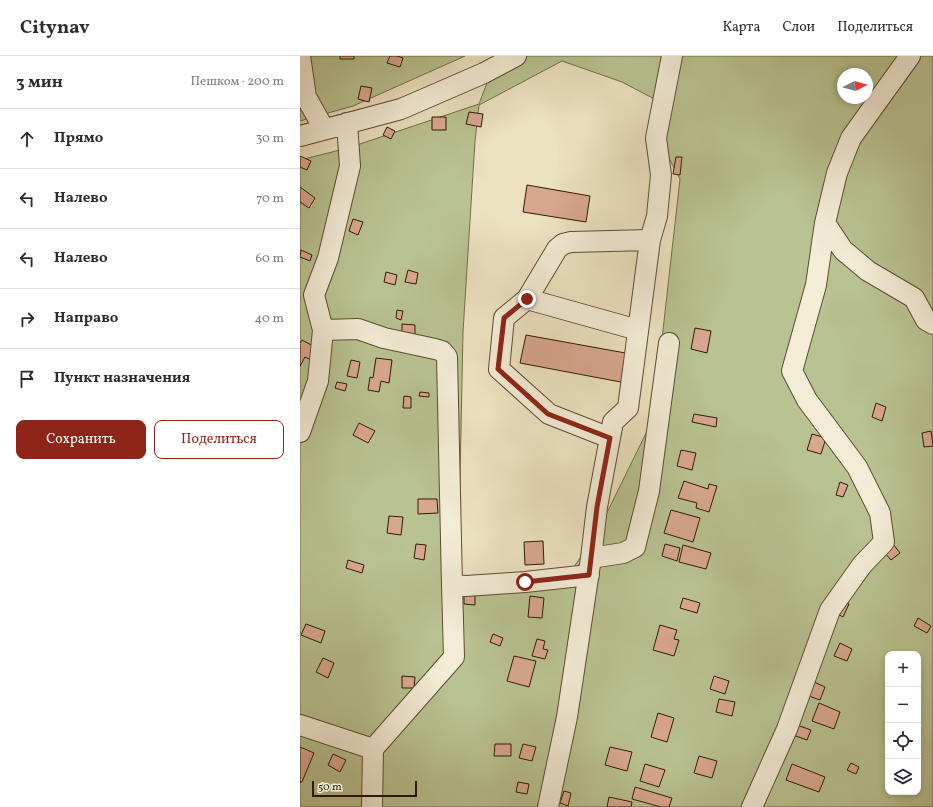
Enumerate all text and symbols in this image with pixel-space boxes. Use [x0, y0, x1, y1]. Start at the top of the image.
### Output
text: Citynav [20, 15, 90, 41]
text: Карта [722, 18, 760, 37]
text: Слои [782, 18, 815, 37]
text: Поделиться [837, 18, 913, 37]
north arrow [837, 68, 873, 104]
text: 3 мин [16, 71, 63, 94]
text: Пешком · 200 m [190, 73, 284, 91]
icon: ahead [16, 128, 38, 150]
text: Прямо [54, 128, 103, 149]
text: 30 m [256, 130, 284, 148]
icon: left [16, 188, 38, 210]
text: Налево [54, 188, 108, 209]
text: 70 m [256, 190, 284, 208]
icon: left [16, 248, 38, 270]
text: Налево [54, 248, 108, 269]
text: 60 m [256, 250, 284, 268]
route end [518, 290, 536, 308]
icon: right [16, 308, 38, 330]
text: Направо [54, 308, 118, 329]
text: 40 m [255, 310, 284, 328]
icon: arrive [16, 368, 38, 390]
text: Пункт назначения [54, 368, 190, 389]
button: Сохранить [16, 420, 146, 459]
button: Поделиться [154, 420, 284, 459]
route start [516, 573, 534, 591]
map controls [885, 651, 921, 795]
button: + [885, 651, 921, 687]
button: − [885, 687, 921, 723]
button: locate [885, 723, 921, 759]
button: layers [885, 759, 921, 795]
scale bar [312, 779, 417, 798]
text: 50 m [318, 780, 342, 795]

